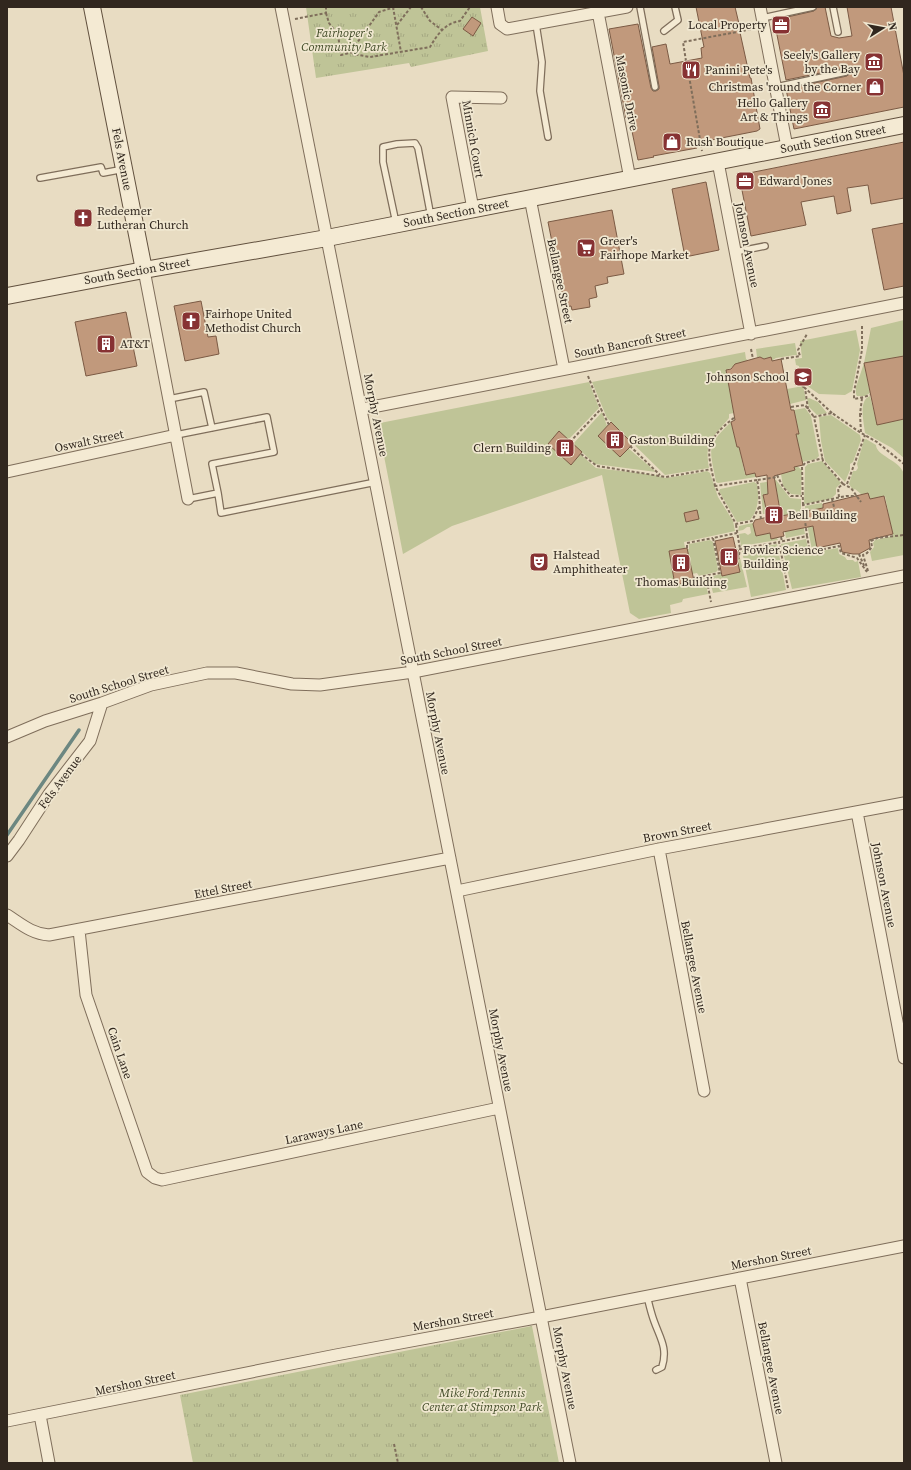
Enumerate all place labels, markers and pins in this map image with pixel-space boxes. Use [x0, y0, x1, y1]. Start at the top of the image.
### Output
office icon: Local Property [770, 14, 792, 36]
place label: Local Property [688, 17, 768, 33]
place label: Seely's Gallery by the Bay [783, 47, 861, 77]
museum icon: Seely's Gallery by the Bay [863, 51, 885, 73]
restaurant icon: Panini Pete's [680, 59, 702, 81]
place label: Panini Pete's [705, 62, 772, 78]
shop icon: Christmas 'round the Corner [864, 76, 886, 98]
place label: Christmas 'round the Corner [708, 79, 861, 95]
place label: Hello Gallery Art & Things [737, 95, 809, 125]
museum icon: Hello Gallery Art & Things [811, 99, 833, 121]
shop icon: Rush Boutique [661, 131, 683, 153]
place label: Rush Boutique [686, 134, 764, 150]
office icon: Edward Jones [734, 170, 756, 192]
place label: Edward Jones [759, 173, 832, 189]
place label: Redeemer Lutheran Church [97, 203, 189, 233]
church icon: Redeemer Lutheran Church [72, 207, 94, 229]
place label: Greer's Fairhope Market [600, 233, 689, 263]
supermarket icon: Greer's Fairhope Market [575, 237, 597, 259]
place label: Fairhope United Methodist Church [205, 306, 301, 336]
church icon: Fairhope United Methodist Church [180, 310, 202, 332]
building icon: AT&T [95, 333, 117, 355]
place label: AT&T [120, 336, 150, 352]
school or university icon: Johnson School [792, 366, 814, 388]
place label: Johnson School [705, 369, 789, 385]
building icon: Gaston Building [604, 429, 626, 451]
place label: Gaston Building [629, 432, 714, 448]
building icon: Clern Building [554, 437, 576, 459]
place label: Clern Building [473, 440, 551, 456]
building icon: Bell Building [763, 504, 785, 526]
place label: Bell Building [788, 507, 857, 523]
place label: Fowler Science Building [743, 542, 824, 572]
building icon: Fowler Science Building [718, 546, 740, 568]
place label: Halstead Amphitheater [553, 547, 628, 577]
theatre icon: Halstead Amphitheater [528, 551, 550, 573]
building icon: Thomas Building [670, 552, 692, 574]
place label: Thomas Building [635, 574, 727, 590]

